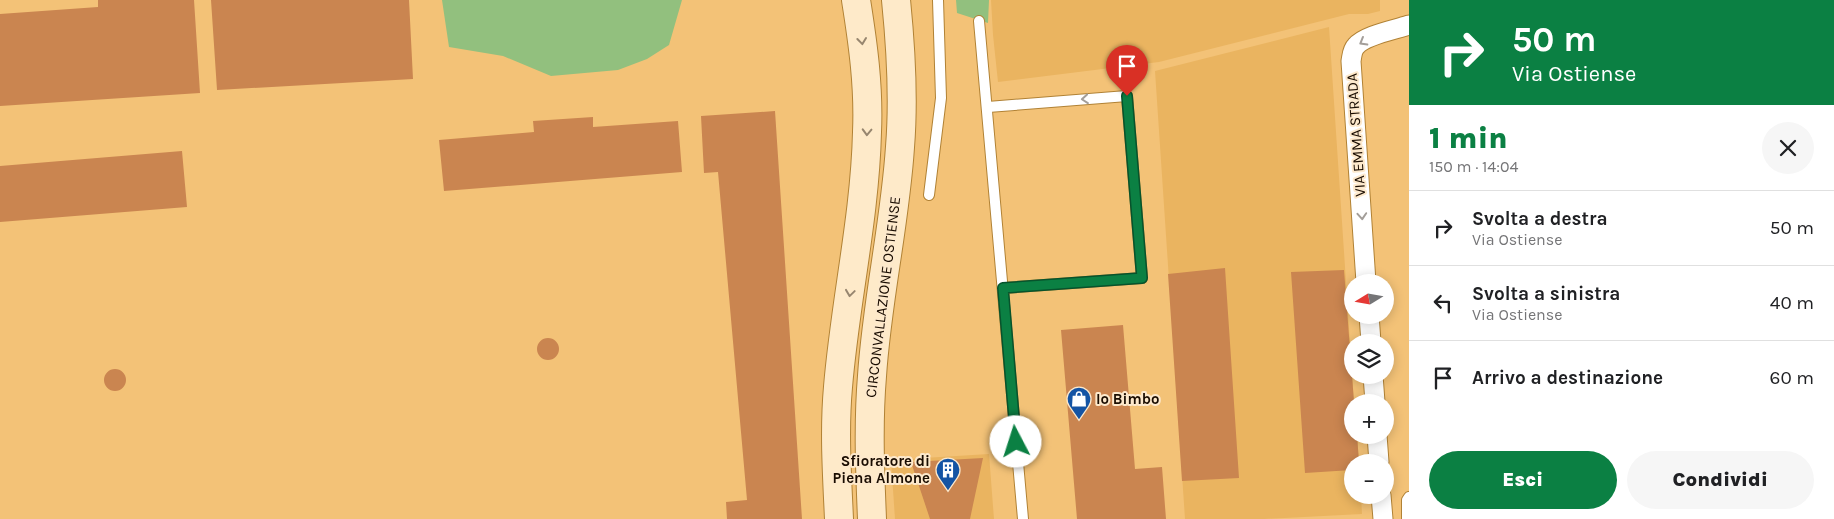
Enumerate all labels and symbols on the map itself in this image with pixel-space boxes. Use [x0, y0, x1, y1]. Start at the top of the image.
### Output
one-way arrow [1360, 35, 1369, 45]
one-way arrow [856, 38, 867, 46]
pin [1106, 45, 1148, 96]
street label: VIA EMMA STRADA [1343, 72, 1369, 197]
one-way arrow [1081, 94, 1089, 105]
one-way arrow [862, 128, 873, 136]
street label: CIRCONVALLAZIONE OSTIENSE [862, 195, 904, 399]
one-way arrow [1356, 212, 1367, 220]
north arrow [1344, 274, 1394, 324]
one-way arrow [845, 289, 856, 297]
shop icon: Io Bimbo [1066, 386, 1092, 420]
place label: Io Bimbo [1096, 390, 1159, 408]
position arrow [989, 415, 1041, 467]
place label: Sfioratore di Piena Almone [833, 452, 930, 487]
building icon: Sfioratore di Piena Almone [935, 457, 961, 491]

